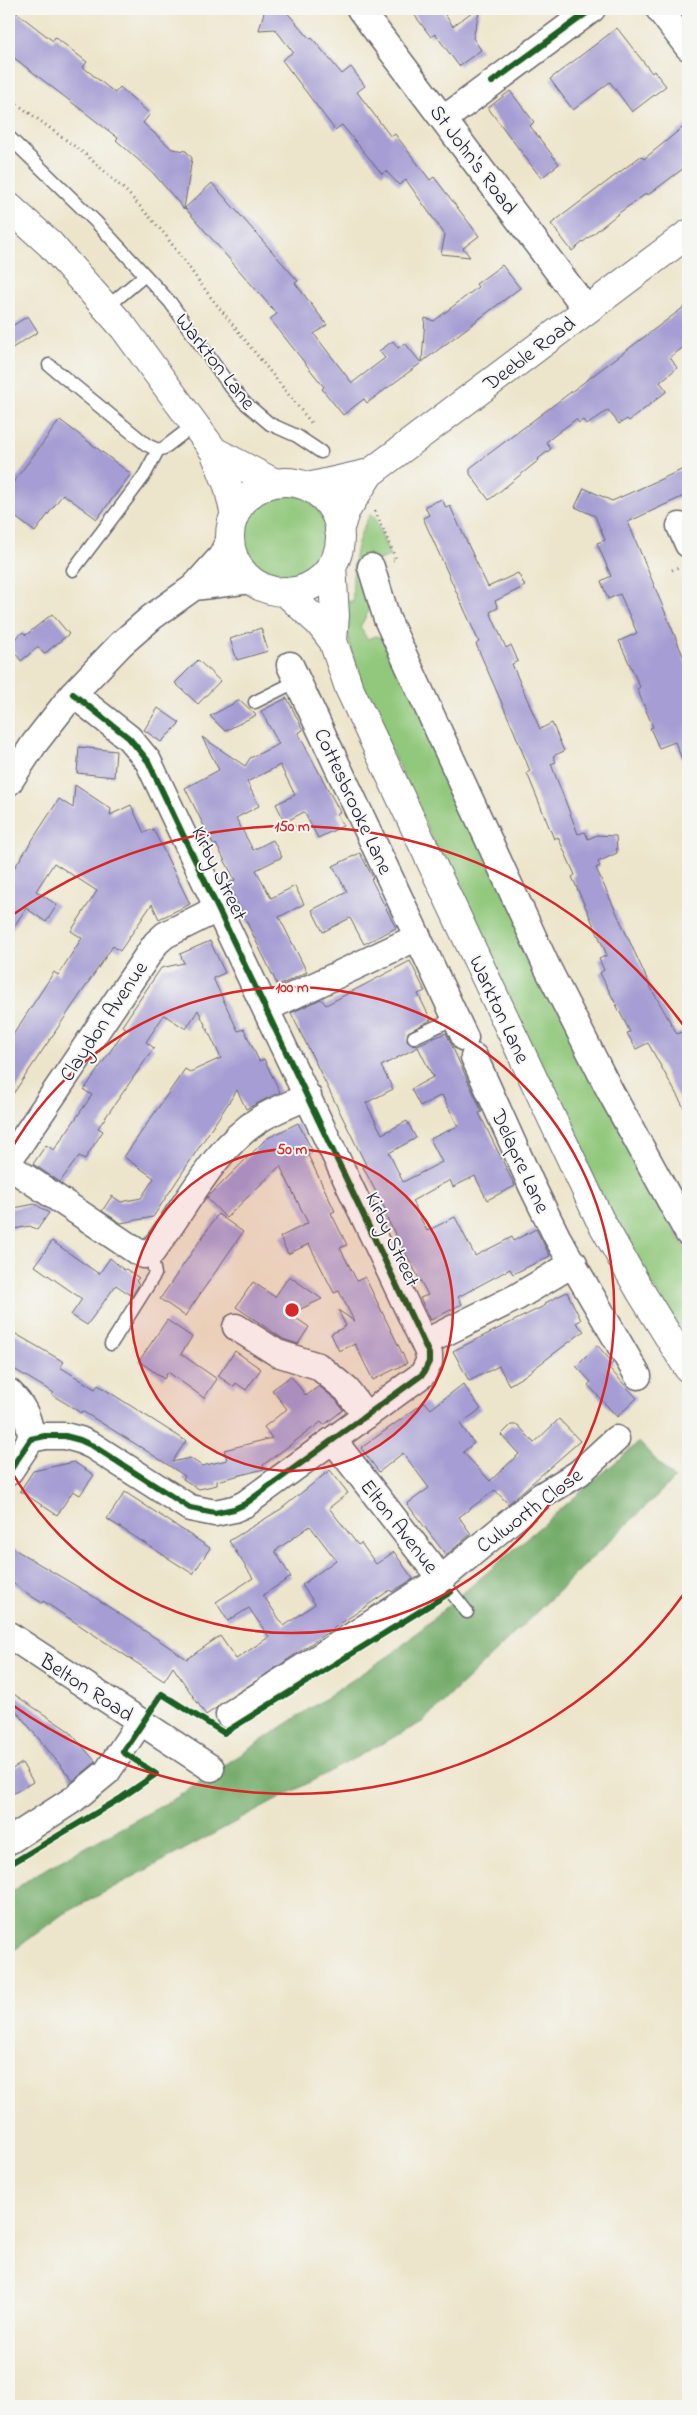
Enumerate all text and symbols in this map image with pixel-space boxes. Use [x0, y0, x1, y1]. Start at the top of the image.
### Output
street label: St John's Road [421, 99, 524, 221]
street label: Warkton Lane [167, 307, 262, 418]
street label: Deeble Road [477, 310, 583, 400]
street label: Cottesbrooke Lane [305, 724, 399, 880]
text: 150 m [274, 816, 310, 838]
street label: Kirby Street [181, 822, 254, 927]
street label: Warkton Lane [460, 951, 536, 1069]
street label: Claydon Avenue [53, 955, 158, 1090]
text: 100 m [275, 977, 309, 999]
street label: Delapre Lane [482, 1104, 557, 1219]
text: 50 m [277, 1139, 308, 1161]
street label: Kirby Street [354, 1188, 426, 1293]
centre of rings [283, 1301, 301, 1319]
street label: Culworth Close [471, 1461, 590, 1562]
street label: Elton Avenue [352, 1474, 445, 1581]
street label: Belton Road [32, 1647, 139, 1730]

